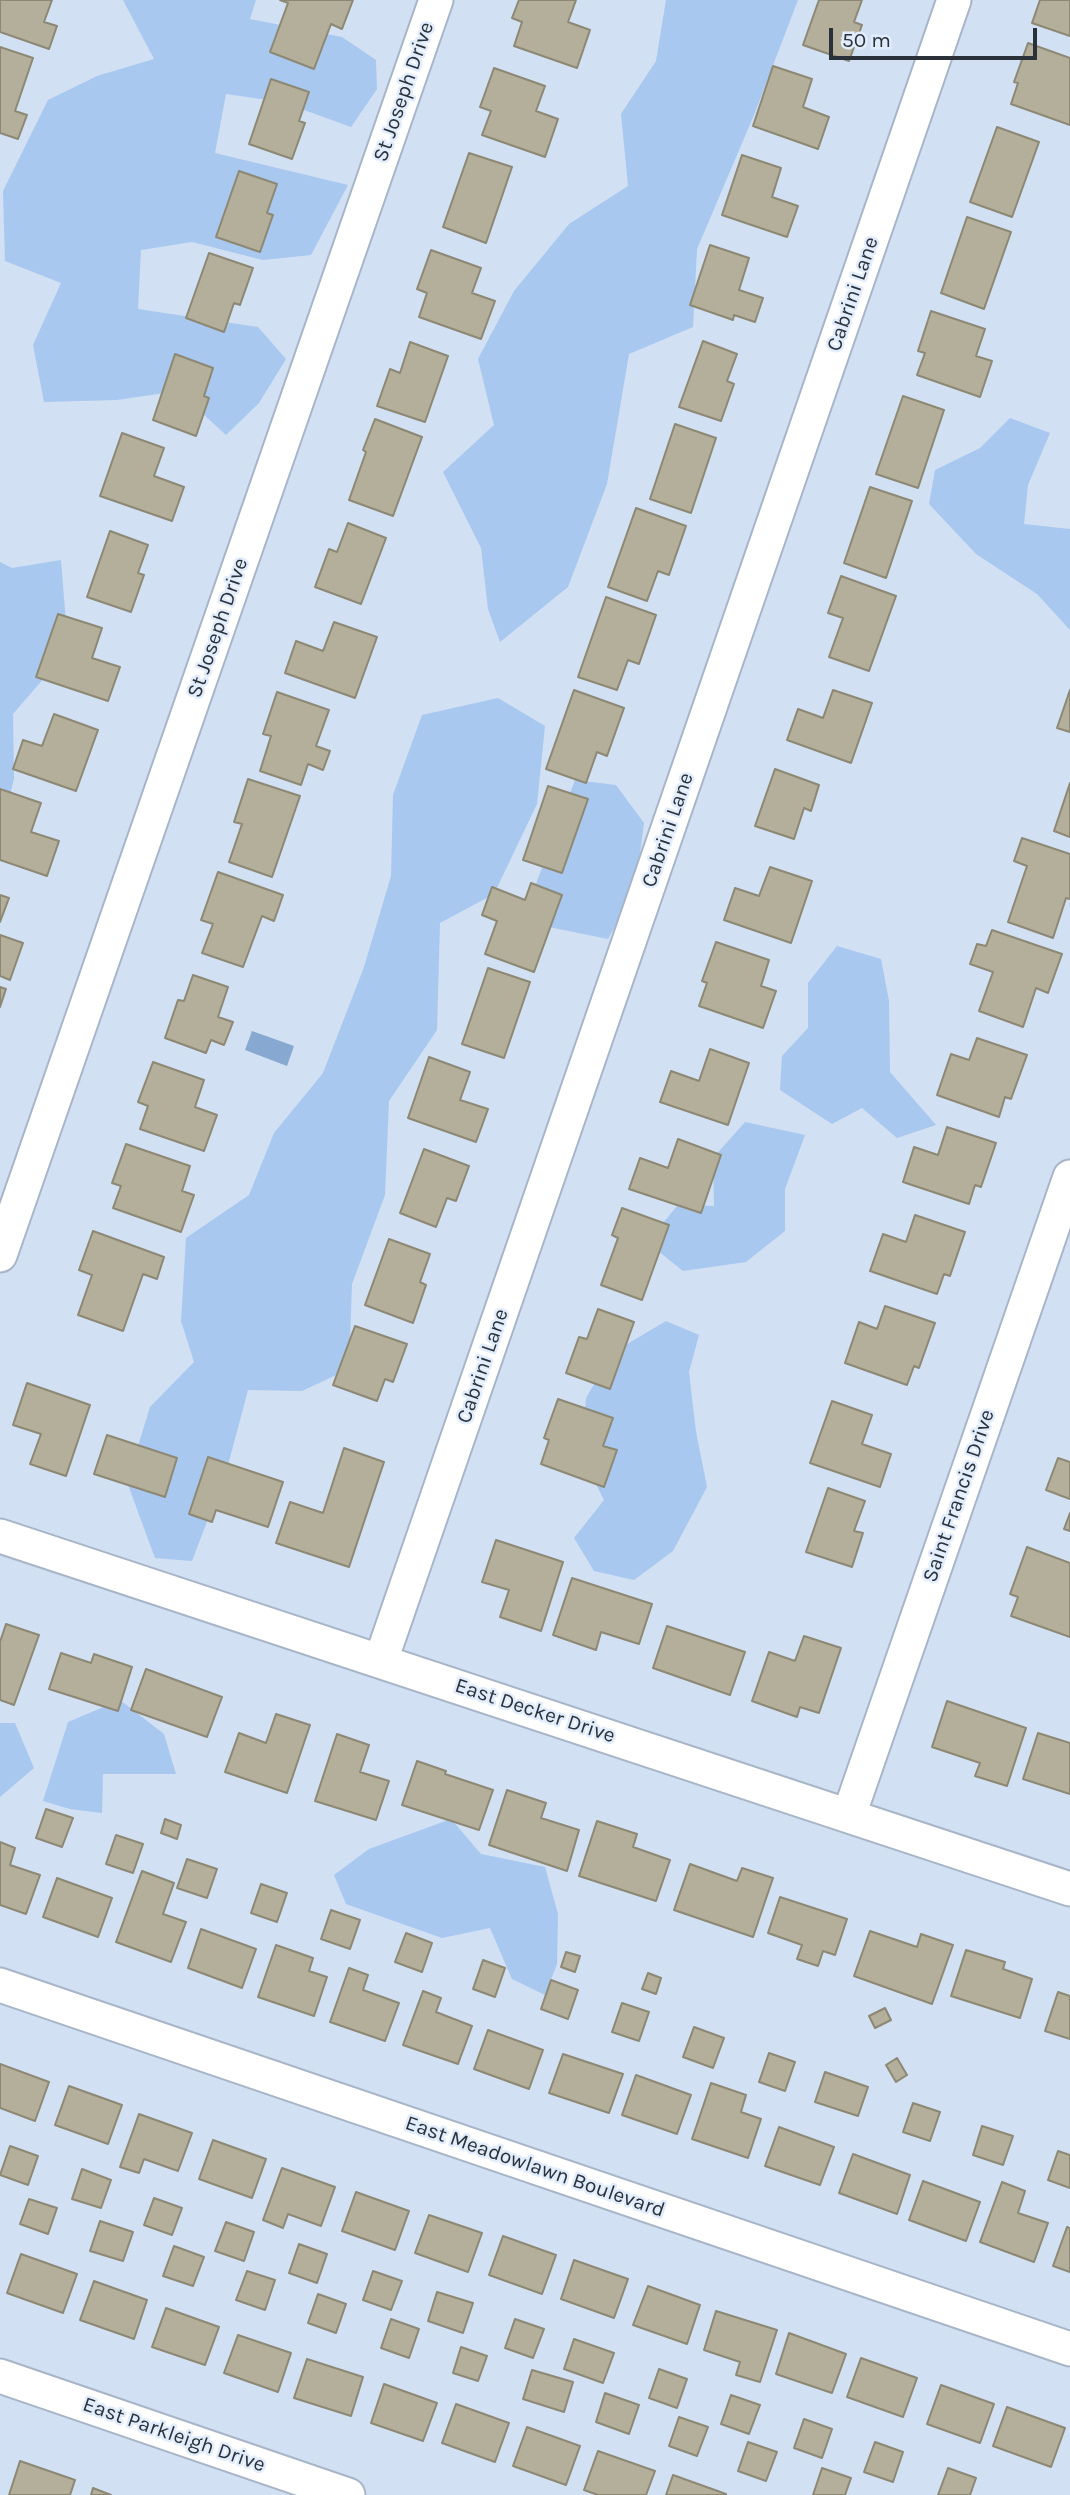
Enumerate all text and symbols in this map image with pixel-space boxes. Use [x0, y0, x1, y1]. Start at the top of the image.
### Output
scale bar [832, 14, 1040, 58]
street label: St Joseph Drive [368, 19, 440, 165]
text: 50 m [842, 28, 891, 52]
street label: Cabrini Lane [822, 233, 884, 355]
street label: St Joseph Drive [182, 555, 254, 701]
street label: Cabrini Lane [637, 769, 699, 891]
street label: Cabrini Lane [452, 1305, 514, 1427]
street label: Saint Francis Drive [918, 1406, 1000, 1586]
street label: East Decker Drive [452, 1673, 618, 1749]
street label: East Meadowlawn Boulevard [402, 2111, 668, 2223]
street label: East Parkleigh Drive [79, 2392, 269, 2478]

